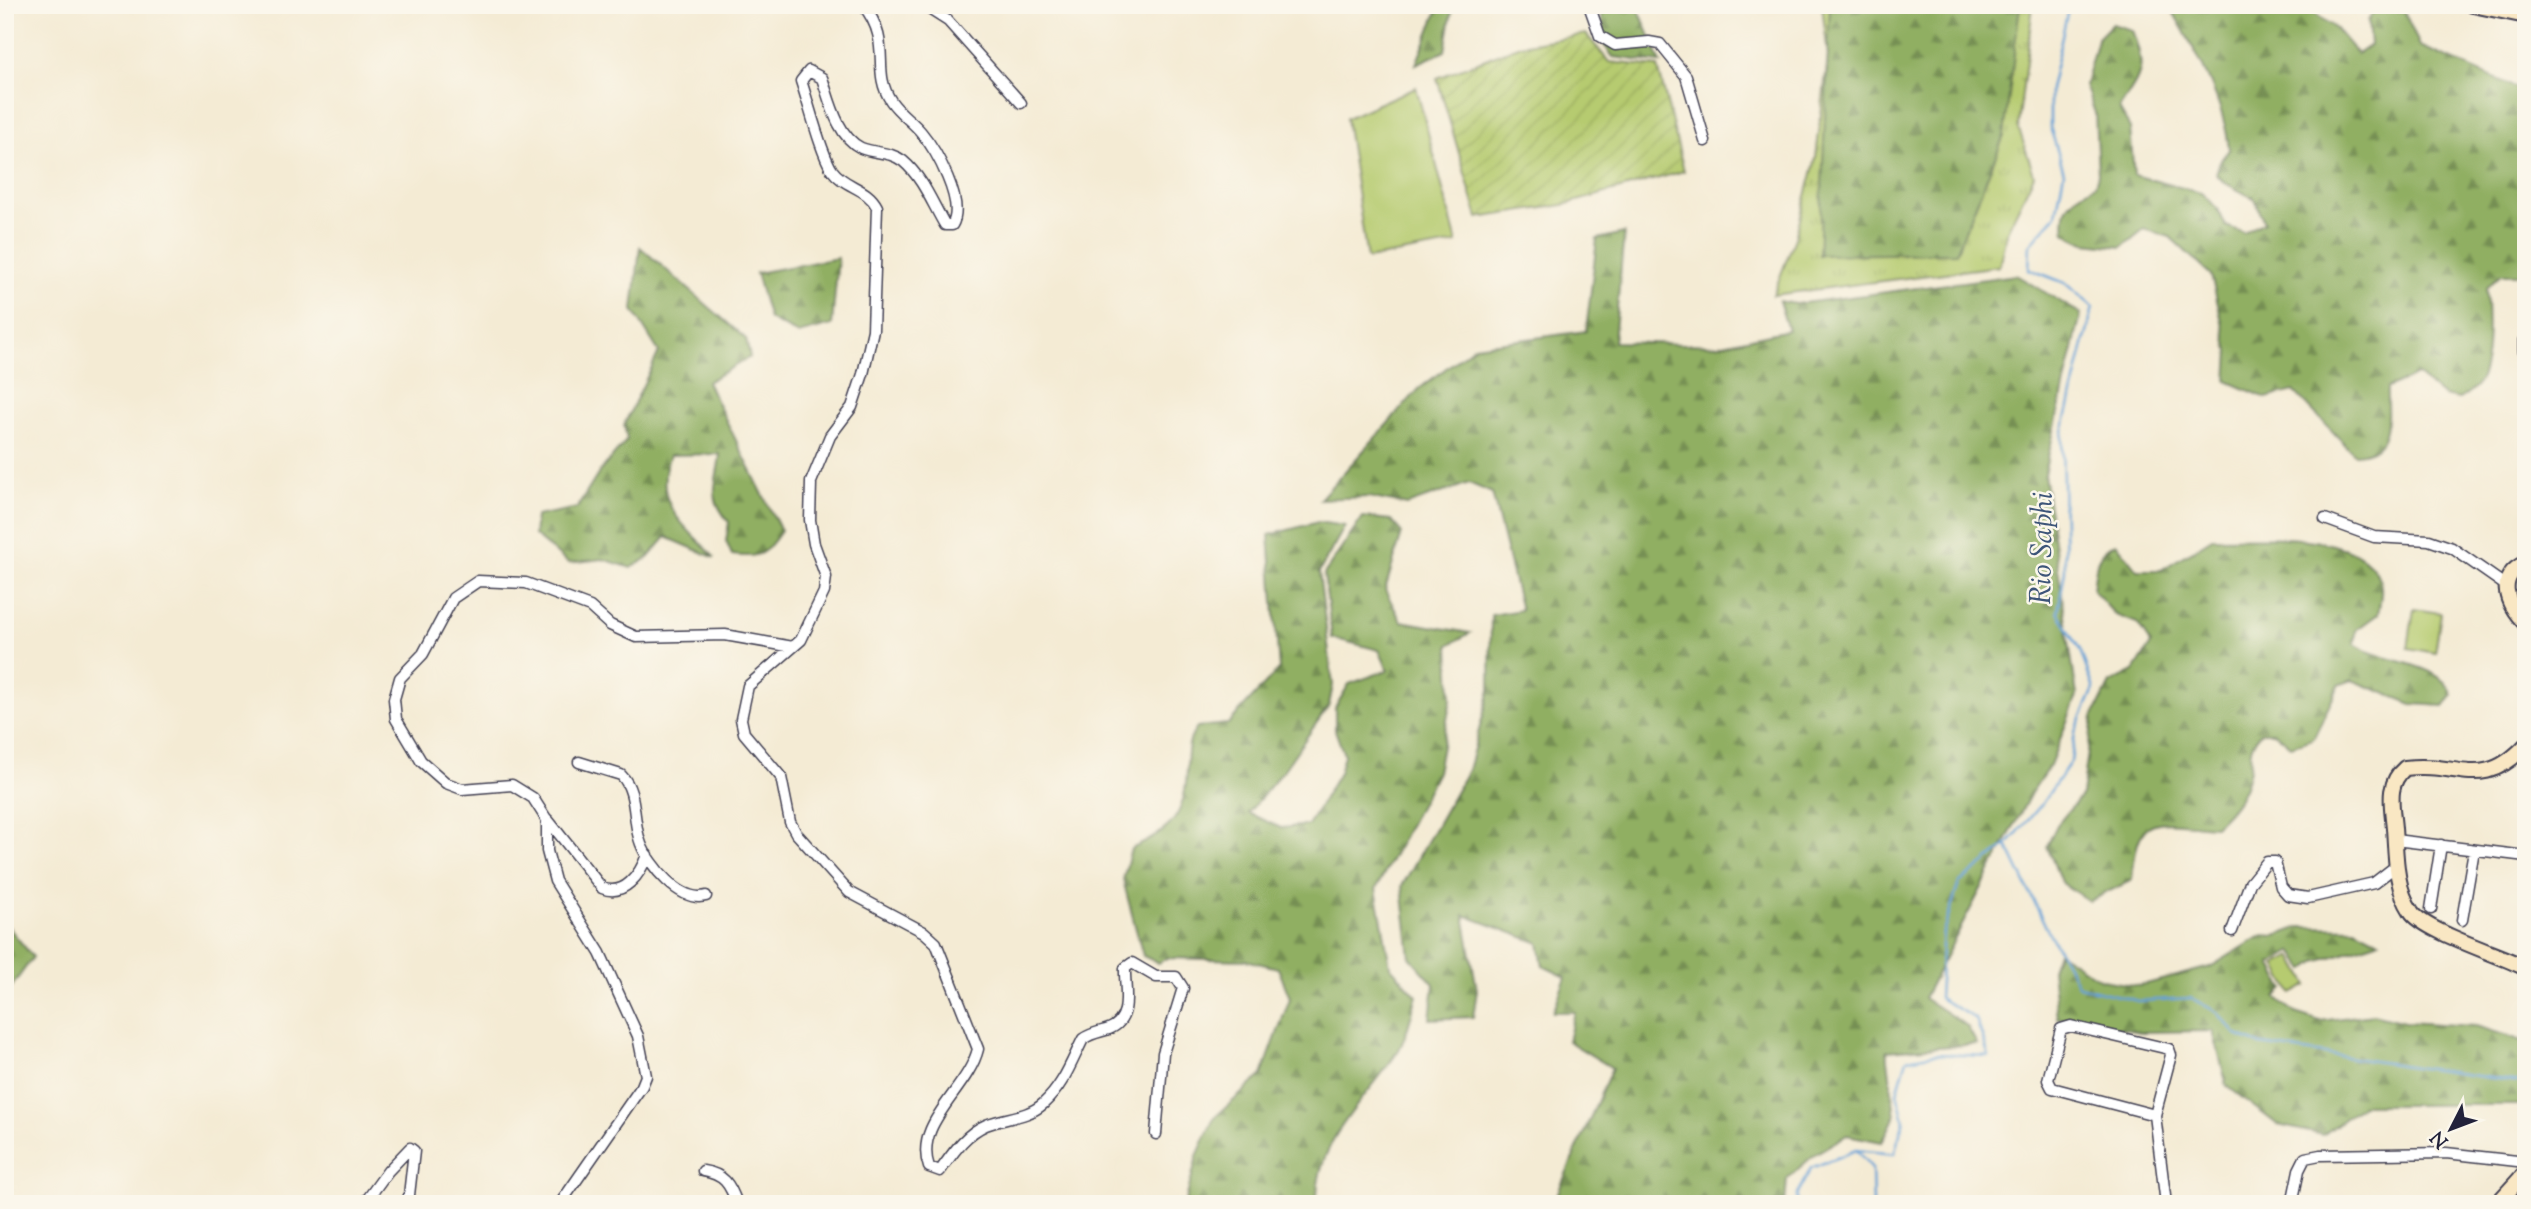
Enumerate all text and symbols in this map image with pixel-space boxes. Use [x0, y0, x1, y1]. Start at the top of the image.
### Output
water label: Rio Saphi [2021, 491, 2066, 605]
north arrow [2416, 1094, 2486, 1164]
text: N [2425, 1124, 2455, 1153]

